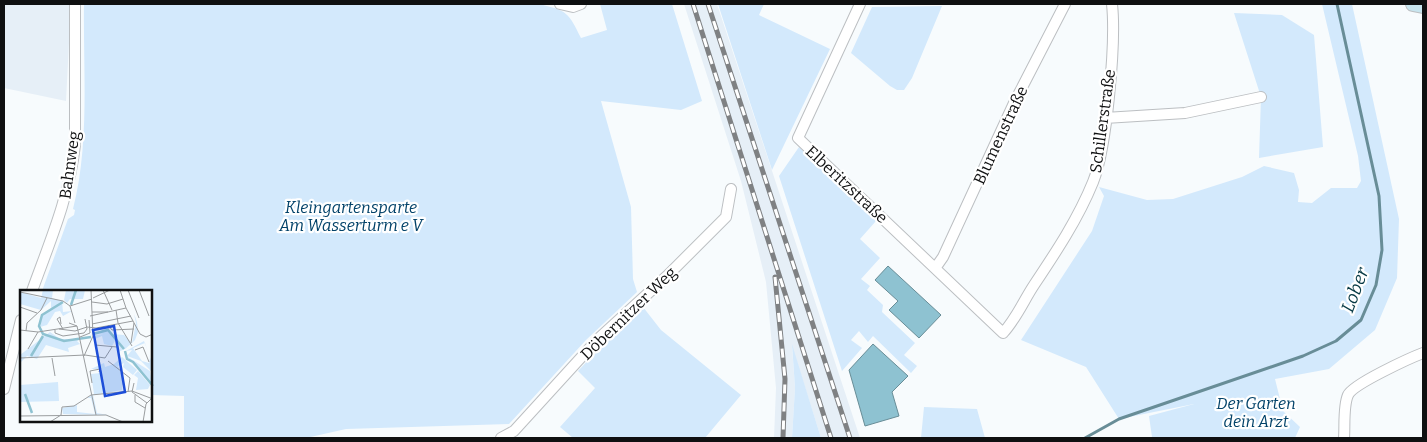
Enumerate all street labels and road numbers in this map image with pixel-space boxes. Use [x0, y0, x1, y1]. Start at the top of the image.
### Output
street label: Schillerstraße [1086, 68, 1119, 174]
street label: Blumenstraße [969, 83, 1032, 188]
street label: Bahnweg [55, 130, 84, 200]
street label: Elberitzstraße [802, 142, 892, 227]
street label: Döbernitzer Weg [577, 263, 680, 364]

